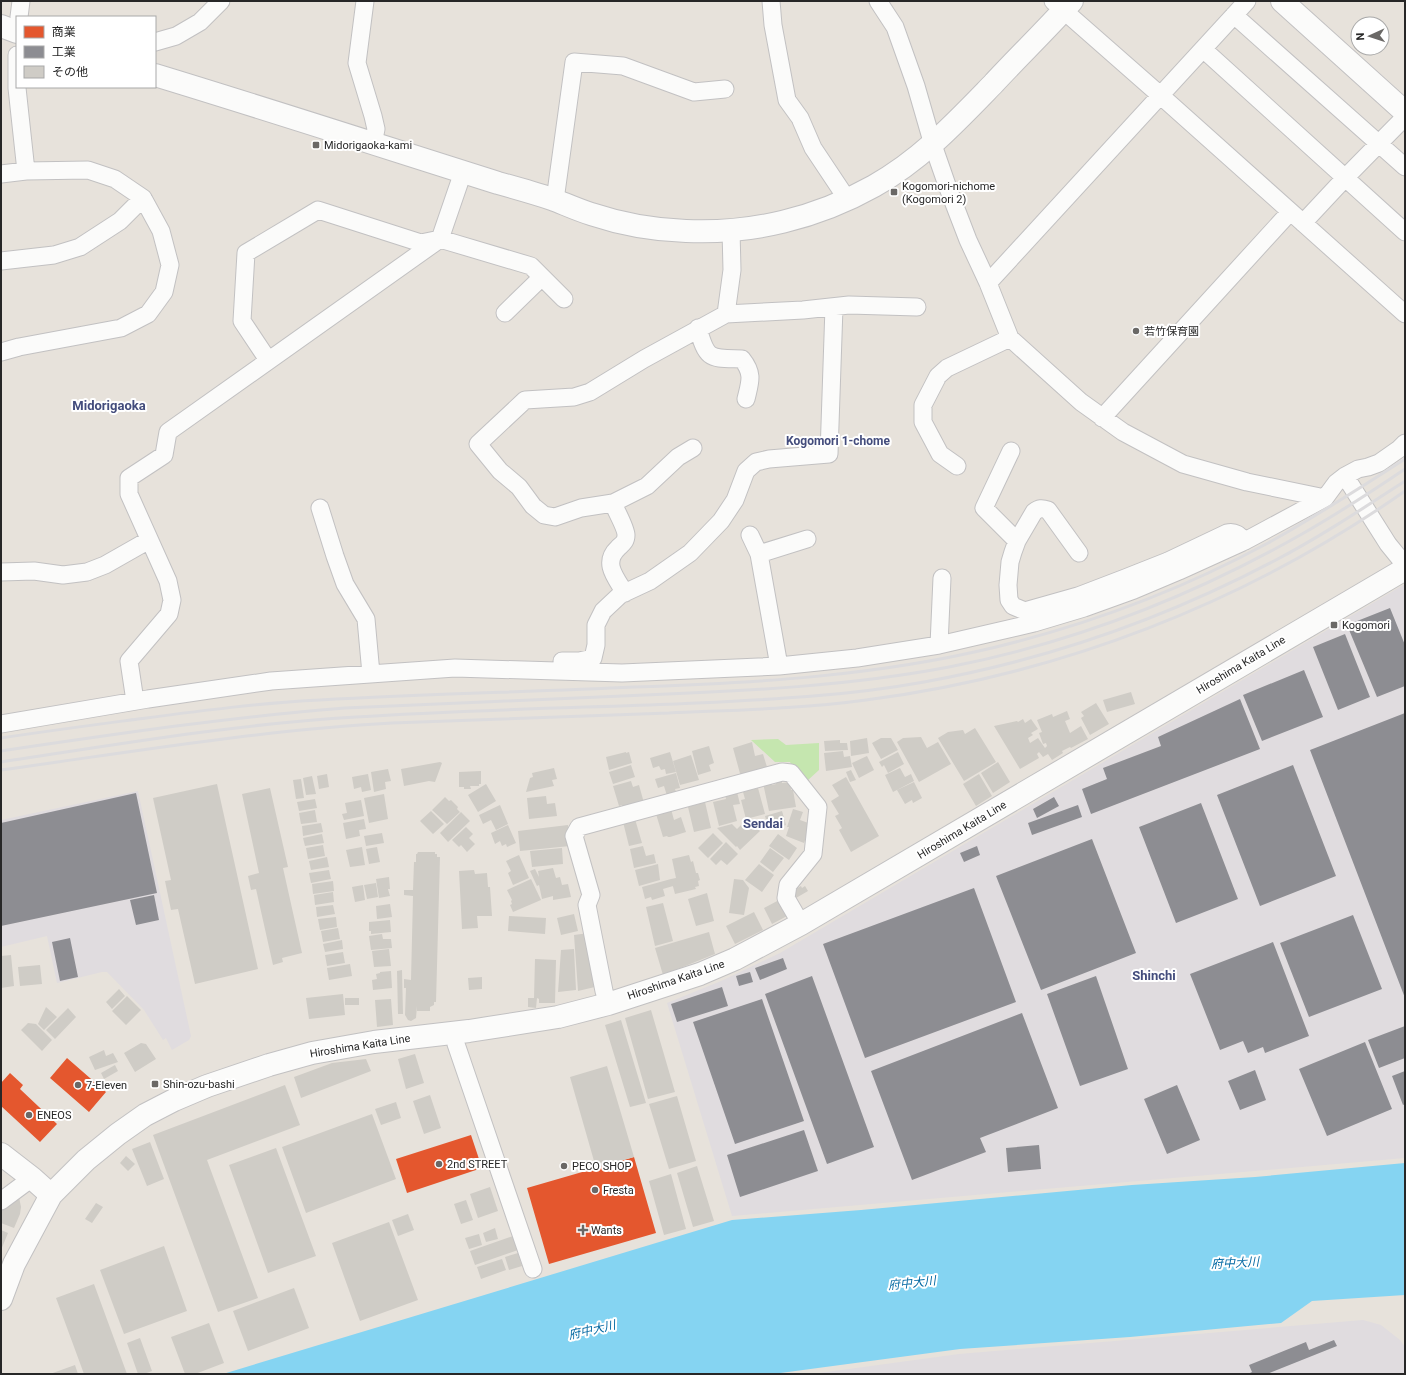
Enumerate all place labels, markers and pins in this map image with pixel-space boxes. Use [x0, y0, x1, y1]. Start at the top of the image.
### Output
place label: Midorigaoka-kami [324, 139, 412, 152]
marker: Midorigaoka-kami [311, 140, 321, 150]
place label: Kogomori-nichome (Kogomori 2) [902, 180, 995, 206]
marker: Kogomori-nichome (Kogomori 2) [889, 187, 899, 197]
place label: 若竹保育園 [1144, 325, 1199, 338]
marker: 若竹保育園 [1131, 326, 1141, 336]
place label: Kogomori [1342, 619, 1390, 632]
marker: Kogomori [1329, 620, 1339, 630]
place label: Shin-ozu-bashi [163, 1078, 235, 1091]
place label: 7-Eleven [86, 1079, 127, 1092]
marker: Shin-ozu-bashi [150, 1079, 160, 1089]
marker: 7-Eleven [73, 1080, 83, 1090]
place label: ENEOS [37, 1109, 72, 1122]
marker: ENEOS [24, 1110, 34, 1120]
place label: 2nd STREET [447, 1158, 508, 1171]
marker: 2nd STREET [434, 1159, 444, 1169]
place label: PECO SHOP [572, 1160, 632, 1173]
marker: PECO SHOP [559, 1161, 569, 1171]
place label: Fresta [603, 1184, 634, 1197]
marker: Fresta [590, 1185, 600, 1195]
place label: Wants [591, 1224, 622, 1237]
marker: Wants [578, 1225, 588, 1235]

